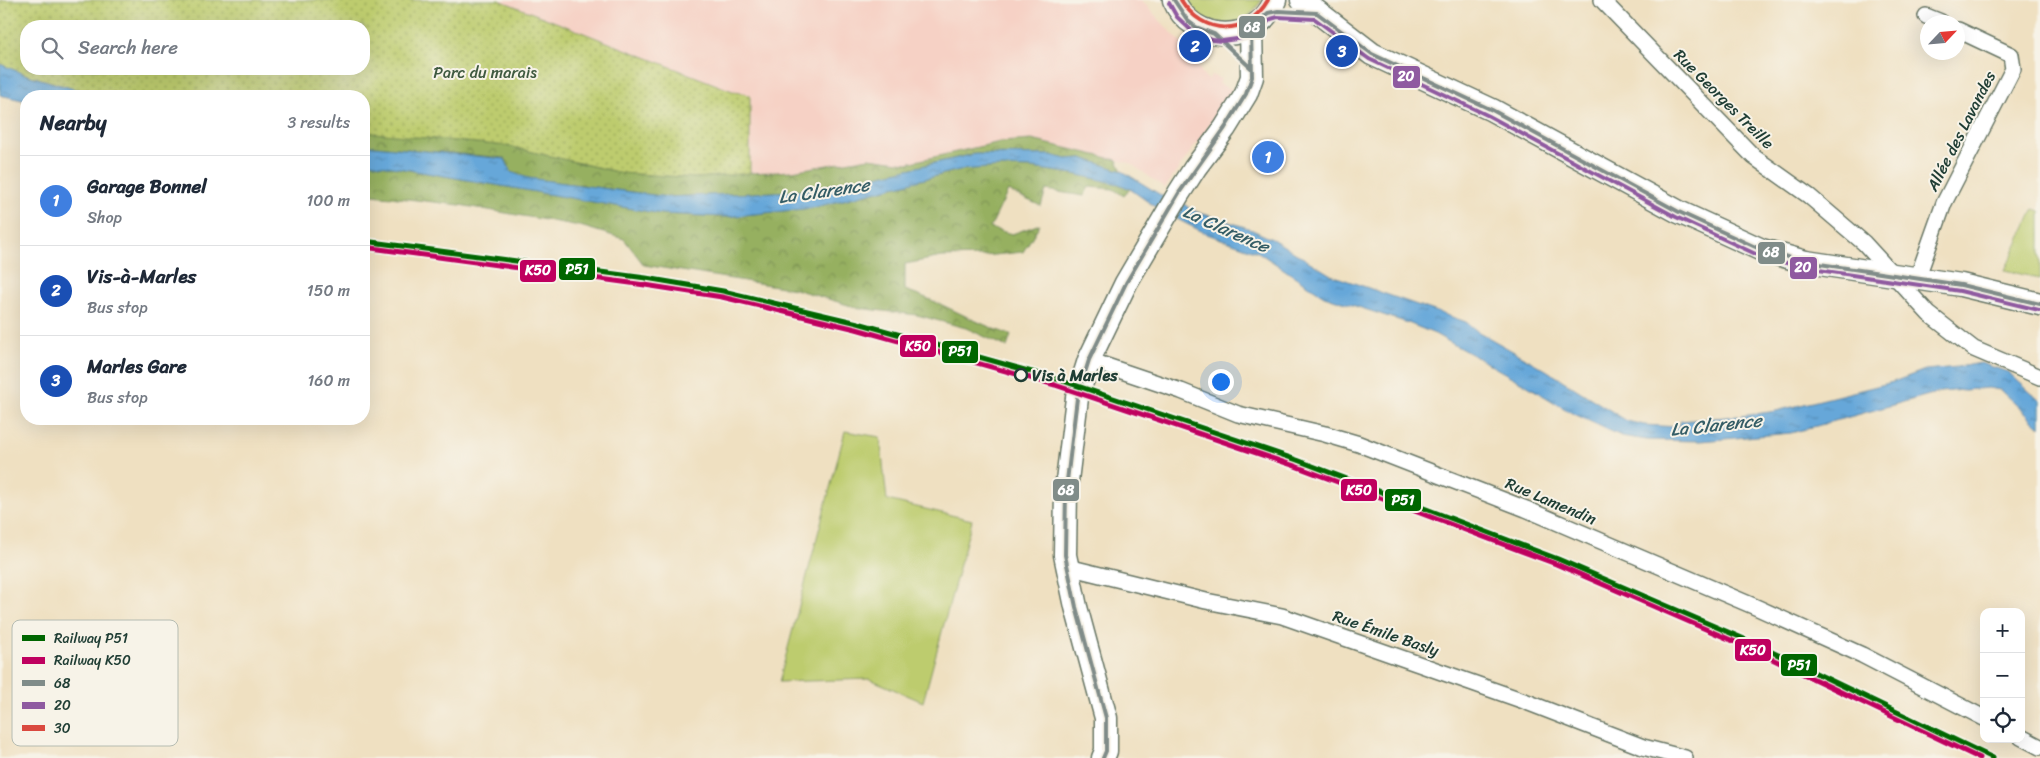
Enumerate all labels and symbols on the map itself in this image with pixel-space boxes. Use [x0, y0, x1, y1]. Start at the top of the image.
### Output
line badge: 68 [1238, 15, 1266, 39]
text: 68 [1243, 15, 1261, 40]
north arrow [1920, 15, 1965, 60]
pin: 2 [1179, 27, 1211, 65]
pin: 3 [1326, 32, 1358, 70]
street label: Rue Georges Treille [1667, 42, 1781, 156]
park label: Parc du marais [433, 58, 537, 87]
text: 20 [1397, 64, 1415, 89]
line badge: 20 [1392, 65, 1421, 89]
street label: Allée des Lavandes [1918, 65, 2004, 197]
pin: 1 [1252, 138, 1284, 176]
water label: La Clarence [776, 169, 873, 213]
water label: La Clarence [1178, 196, 1276, 263]
text: 68 [1762, 240, 1780, 265]
line badge: 68 [1757, 241, 1786, 265]
text: 20 [1794, 255, 1812, 280]
line badge: 20 [1789, 256, 1818, 280]
line badge: P51 [558, 257, 596, 281]
text: P51 [565, 257, 589, 282]
text: K50 [524, 258, 551, 283]
line badge: K50 [519, 259, 557, 283]
line badge: K50 [899, 334, 937, 358]
text: K50 [904, 334, 931, 359]
text: P51 [948, 339, 972, 364]
line badge: P51 [941, 340, 979, 364]
place label: Vis à Marles [1032, 361, 1118, 390]
marker: Vis à Marles [1014, 368, 1028, 382]
your location [1208, 369, 1234, 395]
water label: La Clarence [1669, 404, 1765, 446]
street label: Rue Lamendin [1501, 469, 1602, 533]
line badge: 68 [1052, 478, 1080, 502]
text: 68 [1057, 478, 1075, 503]
line badge: K50 [1340, 478, 1378, 502]
text: K50 [1345, 478, 1372, 503]
line badge: P51 [1384, 488, 1422, 512]
text: P51 [1391, 488, 1415, 513]
street label: Rue Émile Basly [1329, 601, 1444, 665]
legend [12, 620, 178, 746]
text: Railway P51 [54, 626, 128, 651]
line badge: K50 [1734, 638, 1772, 662]
text: K50 [1739, 638, 1766, 663]
text: Railway K50 [54, 648, 131, 673]
line badge: P51 [1780, 653, 1818, 677]
text: P51 [1787, 653, 1811, 678]
text: 68 [54, 671, 71, 696]
text: 20 [54, 693, 71, 718]
text: 30 [54, 716, 71, 741]

